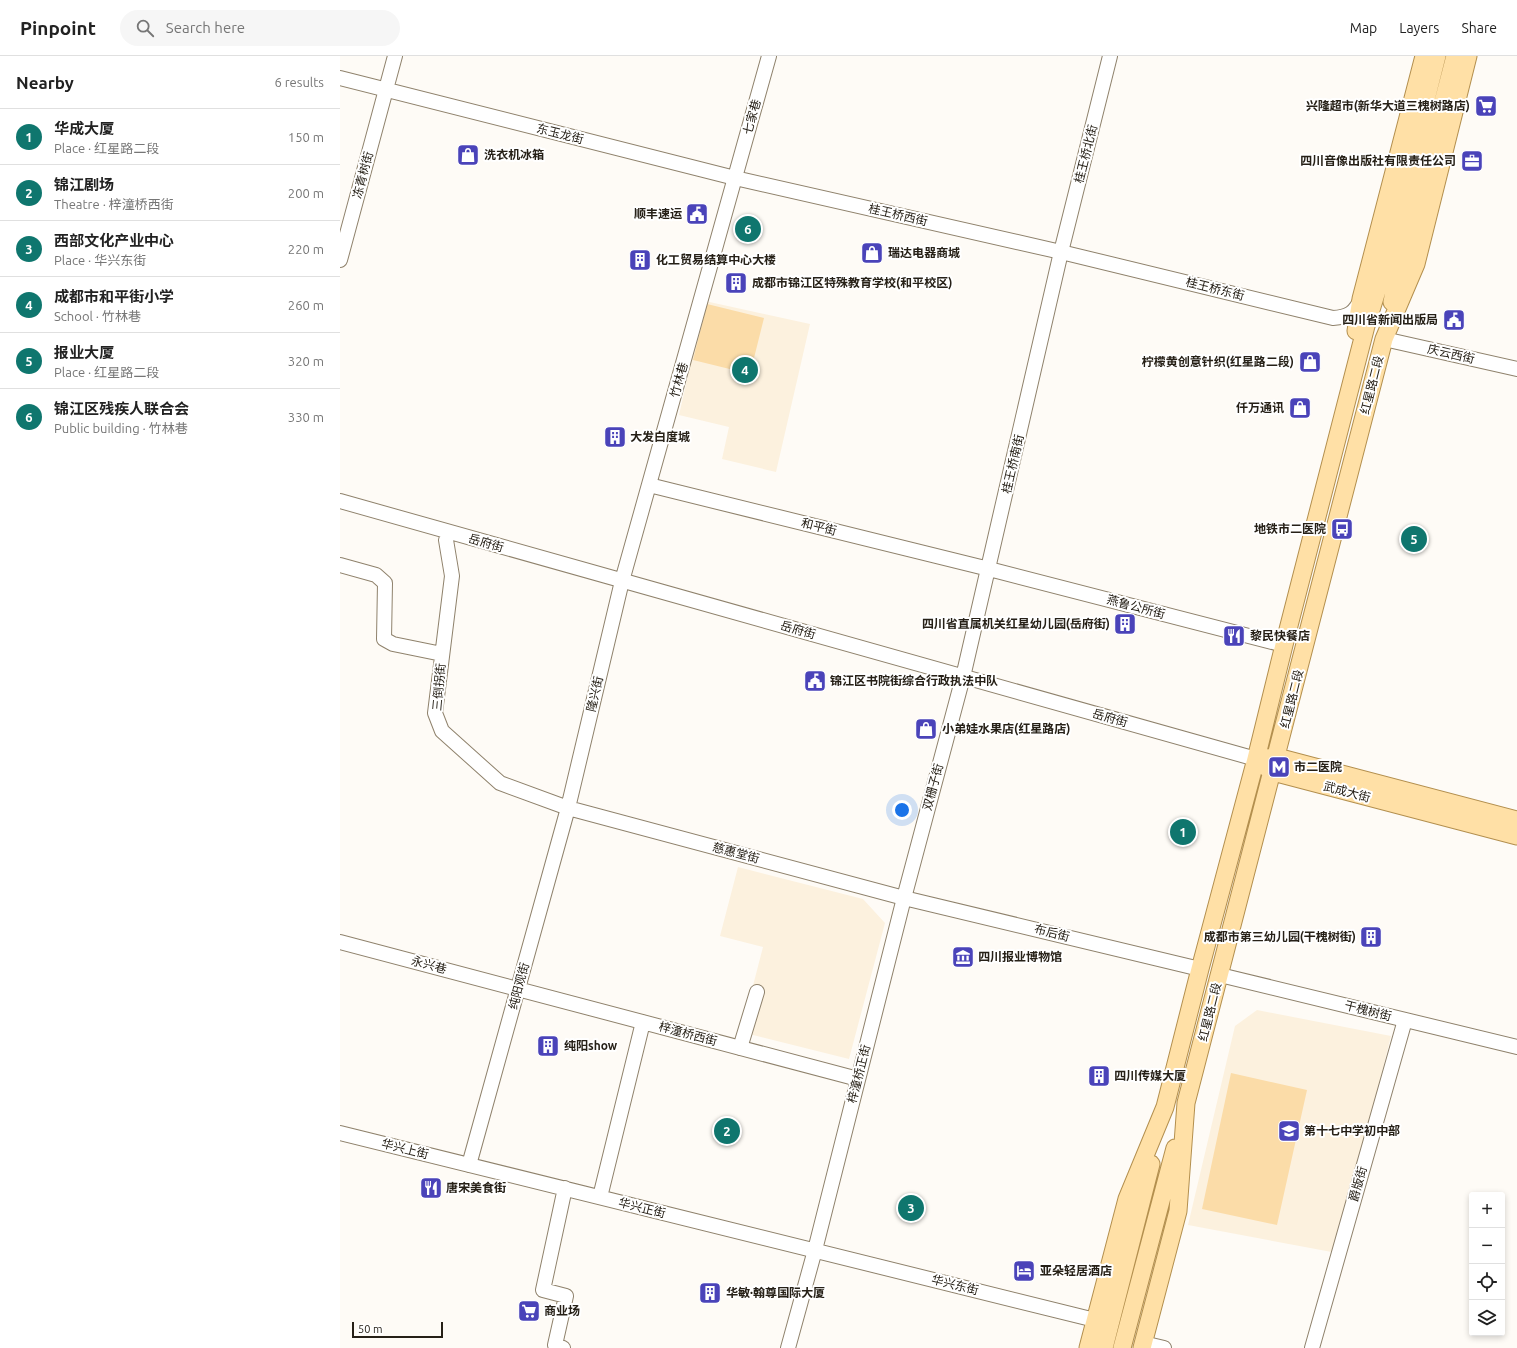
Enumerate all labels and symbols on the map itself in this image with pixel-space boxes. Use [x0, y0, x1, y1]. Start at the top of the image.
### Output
supermarket icon: 兴隆超市(新华大道三槐树路店) [1473, 93, 1499, 119]
street label: 七家巷 [740, 98, 763, 136]
place label: 兴隆超市(新华大道三槐树路店) [1306, 99, 1470, 113]
street label: 东玉龙街 [535, 121, 585, 146]
street label: 桂王桥北街 [1072, 123, 1099, 185]
shop icon: 洗衣机冰箱 [455, 142, 481, 168]
place label: 洗衣机冰箱 [484, 148, 544, 161]
office icon: 四川音像出版社有限责任公司 [1459, 148, 1485, 174]
street label: 冻青树街 [350, 150, 375, 200]
place label: 四川音像出版社有限责任公司 [1300, 154, 1456, 167]
public building icon: 顺丰速运 [684, 201, 710, 227]
street label: 桂王桥西街 [867, 201, 929, 228]
place label: 顺丰速运 [634, 207, 682, 220]
pin: 6 [735, 214, 761, 244]
shop icon: 瑞达电器商城 [859, 240, 885, 266]
place label: 瑞达电器商城 [888, 246, 960, 259]
building icon: 化工贸易结算中心大楼 [627, 247, 653, 273]
place label: 化工贸易结算中心大楼 [656, 253, 776, 266]
building icon: 成都市锦江区特殊教育学校(和平校区) [723, 270, 749, 296]
street label: 桂王桥东街 [1184, 275, 1246, 302]
place label: 成都市锦江区特殊教育学校(和平校区) [752, 276, 952, 290]
public building icon: 四川省新闻出版局 [1441, 307, 1467, 333]
place label: 四川省新闻出版局 [1342, 313, 1438, 326]
street label: 庆云西街 [1426, 342, 1476, 365]
shop icon: 柠檬黄创意针织(红星路二段) [1297, 349, 1323, 375]
street label: 红星路二段 [1358, 354, 1385, 416]
pin: 4 [732, 355, 758, 385]
place label: 柠檬黄创意针织(红星路二段) [1142, 355, 1294, 369]
street label: 竹林巷 [667, 361, 690, 399]
shop icon: 仟万通讯 [1287, 395, 1313, 421]
place label: 仟万通讯 [1236, 401, 1284, 414]
building icon: 大发白度城 [602, 424, 628, 450]
place label: 大发白度城 [630, 430, 690, 443]
street label: 桂王桥南街 [999, 433, 1026, 495]
street label: 和平街 [800, 516, 838, 537]
bus stop icon: 地铁市二医院 [1329, 516, 1355, 542]
place label: 地铁市二医院 [1254, 522, 1326, 535]
pin: 5 [1401, 524, 1427, 554]
street label: 岳府街 [467, 531, 505, 554]
street label: 燕鲁公所街 [1105, 592, 1167, 621]
building icon: 四川省直属机关红星幼儿园(岳府街) [1112, 611, 1138, 637]
place label: 四川省直属机关红星幼儿园(岳府街) [922, 617, 1110, 631]
street label: 岳府街 [779, 618, 817, 641]
restaurant icon: 黎民快餐店 [1221, 623, 1247, 649]
place label: 黎民快餐店 [1250, 629, 1310, 642]
street label: 三倒拐街 [430, 662, 447, 711]
public building icon: 锦江区书院街综合行政执法中队 [802, 668, 828, 694]
street label: 红星路二段 [1278, 668, 1305, 730]
place label: 锦江区书院街综合行政执法中队 [830, 674, 998, 687]
street label: 隆兴街 [584, 675, 605, 713]
street label: 岳府街 [1091, 706, 1129, 729]
shop icon: 小弟娃水果店(红星路店) [913, 716, 939, 742]
place label: 小弟娃水果店(红星路店) [942, 722, 1070, 736]
metro station icon: 市二医院 [1266, 754, 1292, 780]
place label: 市二医院 [1294, 760, 1342, 773]
street label: 双栅子街 [920, 762, 945, 812]
street label: 武成大街 [1322, 779, 1372, 804]
your location [892, 800, 912, 820]
pin: 1 [1170, 817, 1196, 847]
street label: 慈惠堂街 [711, 840, 761, 865]
street label: 布后街 [1033, 922, 1071, 943]
building icon: 成都市第三幼儿园(干槐树街) [1358, 924, 1384, 950]
place label: 成都市第三幼儿园(干槐树街) [1204, 930, 1356, 944]
museum icon: 四川报业博物馆 [950, 944, 976, 970]
place label: 四川报业博物馆 [978, 950, 1062, 963]
street label: 永兴巷 [410, 954, 448, 975]
street label: 纯阳观街 [506, 961, 531, 1011]
street label: 红星路二段 [1196, 981, 1223, 1043]
street label: 干槐树街 [1343, 998, 1393, 1023]
street label: 梓潼桥西街 [657, 1019, 719, 1048]
building icon: 纯阳show [535, 1033, 561, 1059]
place label: 纯阳show [564, 1039, 618, 1052]
street label: 梓潼桥正街 [845, 1043, 872, 1105]
building icon: 四川传媒大厦 [1086, 1063, 1112, 1089]
place label: 四川传媒大厦 [1114, 1069, 1186, 1082]
pin: 2 [714, 1116, 740, 1146]
school or university icon: 第十七中学初中部 [1276, 1118, 1302, 1144]
place label: 第十七中学初中部 [1304, 1124, 1400, 1137]
street label: 华兴上街 [380, 1136, 430, 1161]
street label: 爵版街 [1346, 1165, 1369, 1203]
restaurant icon: 唐宋美食街 [418, 1175, 444, 1201]
place label: 唐宋美食街 [446, 1181, 506, 1194]
pin: 3 [898, 1193, 924, 1223]
street label: 华兴正街 [617, 1195, 667, 1220]
hotel icon: 亚朵轻居酒店 [1011, 1258, 1037, 1284]
place label: 亚朵轻居酒店 [1040, 1264, 1112, 1277]
street label: 华兴东街 [930, 1272, 980, 1297]
building icon: 华敏·翰尊国际大厦 [697, 1280, 723, 1306]
place label: 华敏·翰尊国际大厦 [726, 1286, 825, 1299]
supermarket icon: 商业场 [516, 1298, 542, 1324]
place label: 商业场 [544, 1304, 580, 1317]
scale bar [352, 1320, 443, 1339]

